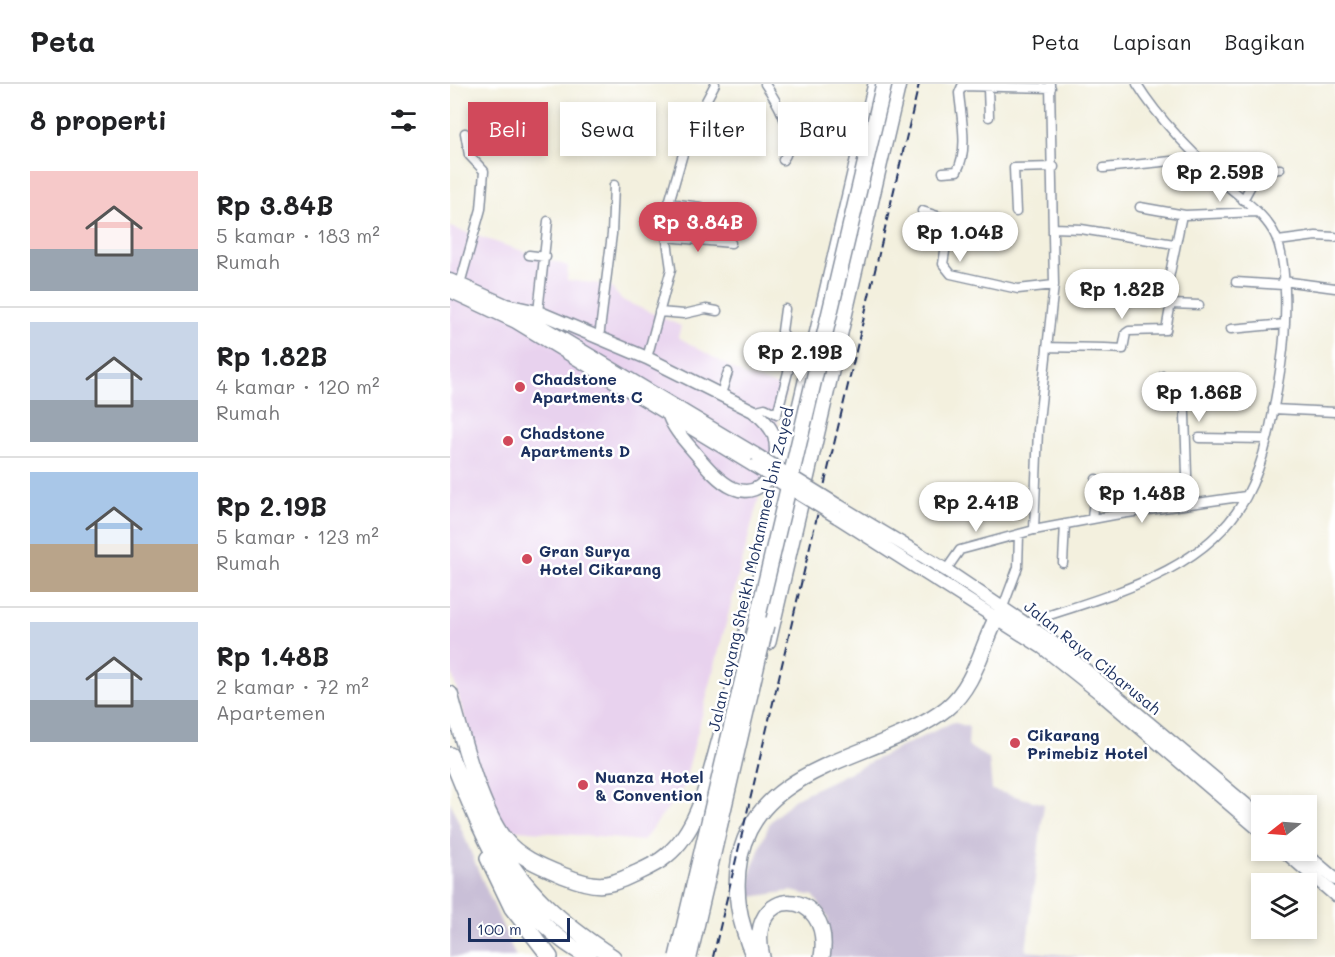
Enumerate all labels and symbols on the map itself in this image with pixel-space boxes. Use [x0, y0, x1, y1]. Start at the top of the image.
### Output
pin: Rp 2.59B [1158, 152, 1282, 203]
pin: Rp 3.84B [636, 202, 760, 253]
pin: Rp 1.04B [898, 212, 1022, 263]
pin: Rp 1.82B [1060, 269, 1184, 320]
pin: Rp 2.19B [738, 332, 862, 383]
place label: Chadstone Apartments C [532, 368, 643, 407]
pin: Rp 1.86B [1137, 372, 1261, 423]
marker: Chadstone Apartments C [513, 380, 527, 394]
street label: Jalan Layang Sheikh Mohammed bin Zayed [702, 405, 798, 733]
place label: Chadstone Apartments D [520, 422, 630, 461]
marker: Chadstone Apartments D [501, 434, 515, 448]
pin: Rp 1.48B [1080, 473, 1204, 524]
pin: Rp 2.41B [914, 482, 1038, 533]
place label: Gran Surya Hotel Cikarang [539, 540, 661, 579]
marker: Gran Surya Hotel Cikarang [520, 552, 534, 566]
street label: Jalan Raya Cibarusah [1020, 595, 1166, 719]
place label: Cikarang Primebiz Hotel [1027, 724, 1148, 763]
marker: Cikarang Primebiz Hotel [1008, 736, 1022, 750]
place label: Nuanza Hotel & Convention [595, 766, 704, 805]
marker: Nuanza Hotel & Convention [576, 778, 590, 792]
north arrow [1251, 795, 1317, 861]
scale bar [468, 915, 570, 942]

